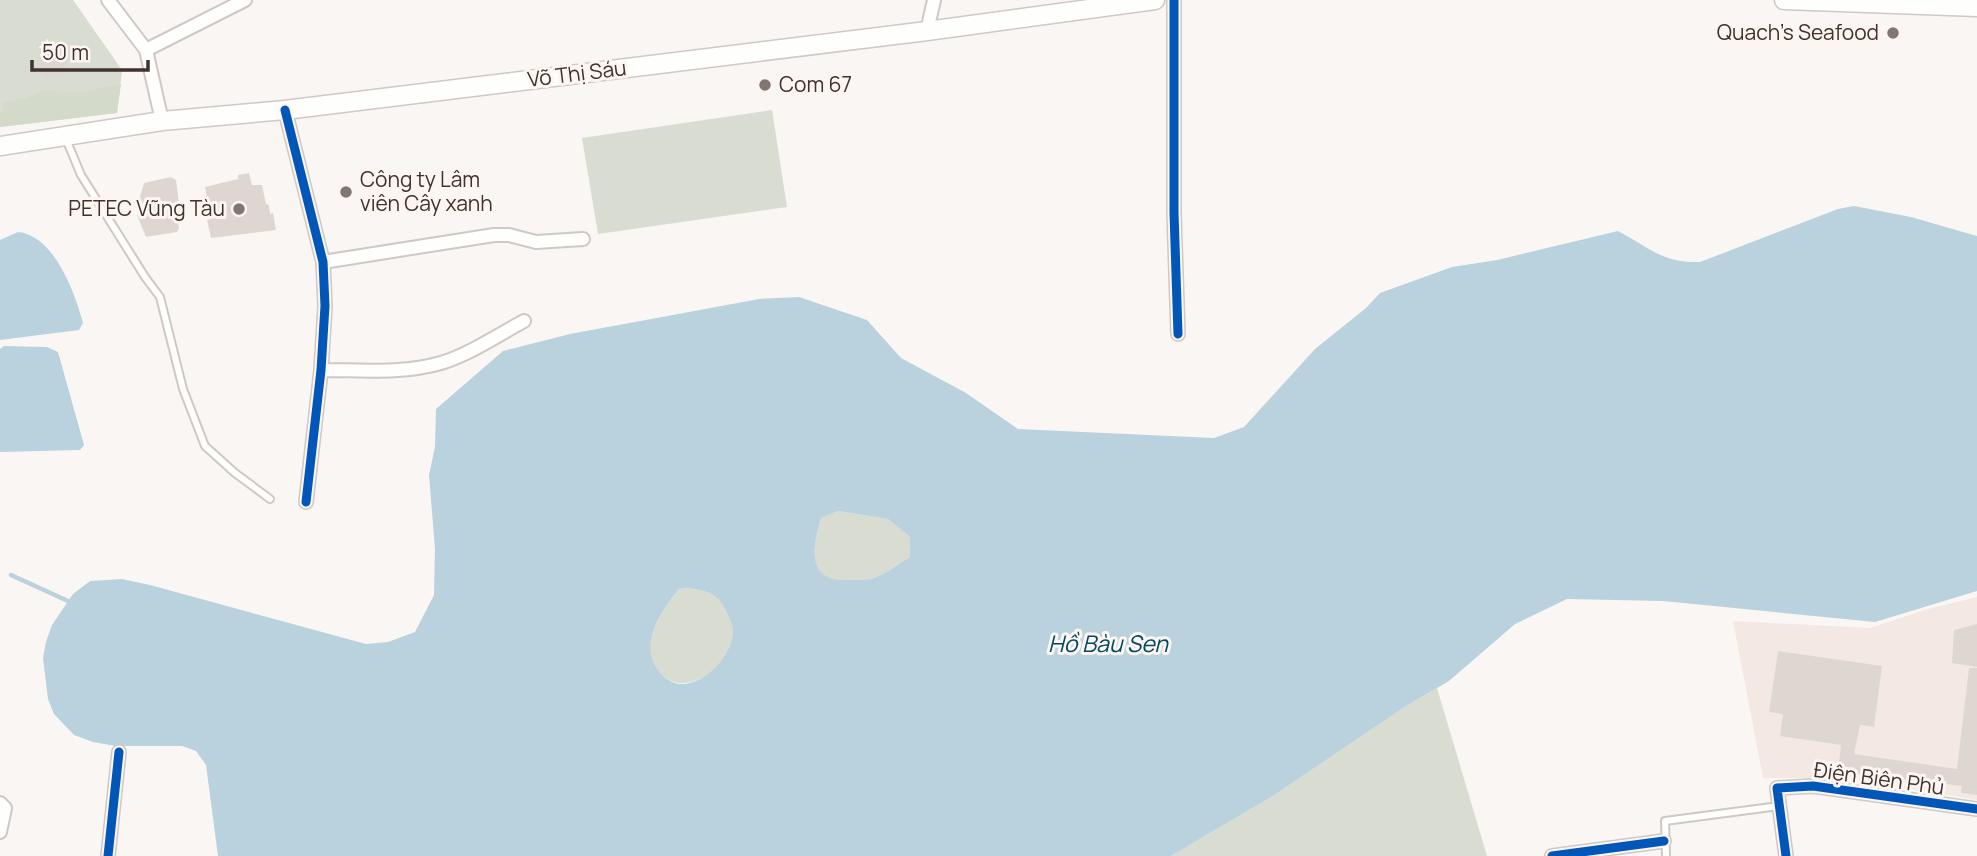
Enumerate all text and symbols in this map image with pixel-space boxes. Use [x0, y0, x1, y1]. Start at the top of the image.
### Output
place label: Quach's Seafood [1717, 18, 1879, 46]
marker: Quach's Seafood [1885, 25, 1901, 41]
scale bar [32, 28, 147, 72]
text: 50 m [42, 38, 89, 66]
street label: Võ Thị Sáu [526, 53, 628, 93]
place label: Com 67 [779, 70, 852, 98]
marker: Com 67 [757, 77, 773, 93]
place label: Công ty Lâm viên Cây xanh [360, 165, 493, 217]
marker: Công ty Lâm viên Cây xanh [338, 184, 354, 200]
place label: PETEC Vũng Tàu [68, 194, 225, 222]
marker: PETEC Vũng Tàu [231, 201, 247, 217]
water label: Hồ Bàu Sen [1048, 627, 1169, 659]
street label: Điện Biên Phủ [1812, 755, 1946, 801]

